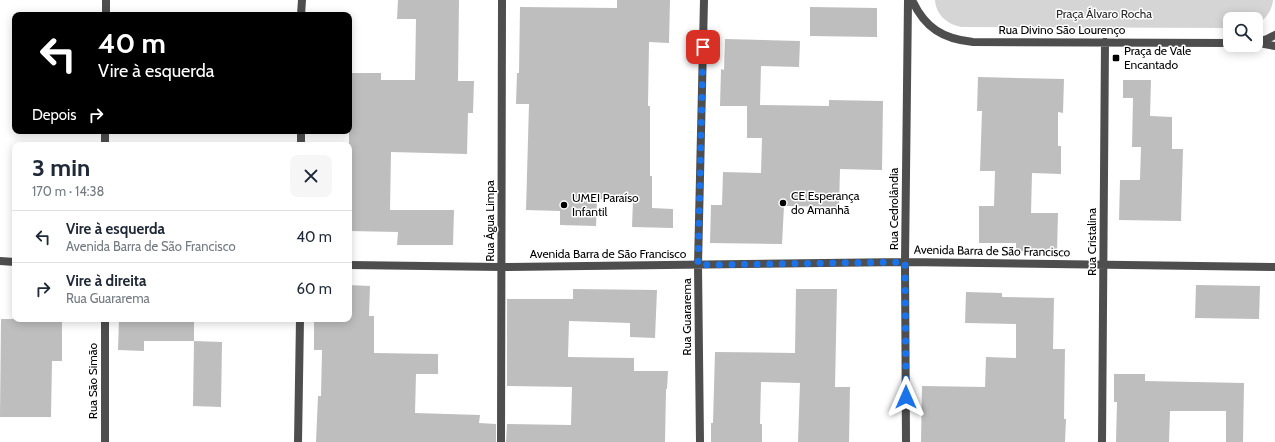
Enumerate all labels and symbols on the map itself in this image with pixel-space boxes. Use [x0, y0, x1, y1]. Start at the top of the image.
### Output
park label: Praça Álvaro Rocha [1056, 6, 1152, 21]
street label: Rua Divino São Lourenço [999, 22, 1126, 37]
pin [686, 30, 720, 64]
place label: Praça de Vale Encantado [1124, 43, 1191, 72]
marker: Praça de Vale Encantado [1111, 53, 1121, 63]
street label: Rua Cedrolândia [886, 168, 901, 250]
street label: Rua Água Limpa [482, 180, 497, 262]
place label: CE Esperança do Amanhã [791, 188, 860, 217]
place label: UMEI Paraíso Infantil [572, 190, 639, 219]
marker: CE Esperança do Amanhã [778, 198, 788, 208]
marker: UMEI Paraíso Infantil [559, 200, 569, 210]
street label: Rua Cristalina [1084, 208, 1099, 276]
street label: Avenida Barra de São Francisco [914, 242, 1071, 259]
street label: Avenida Barra de São Francisco [530, 246, 687, 261]
street label: Rua Guararema [679, 278, 694, 356]
street label: Rua São Simão [85, 342, 100, 419]
position arrow [885, 376, 927, 418]

